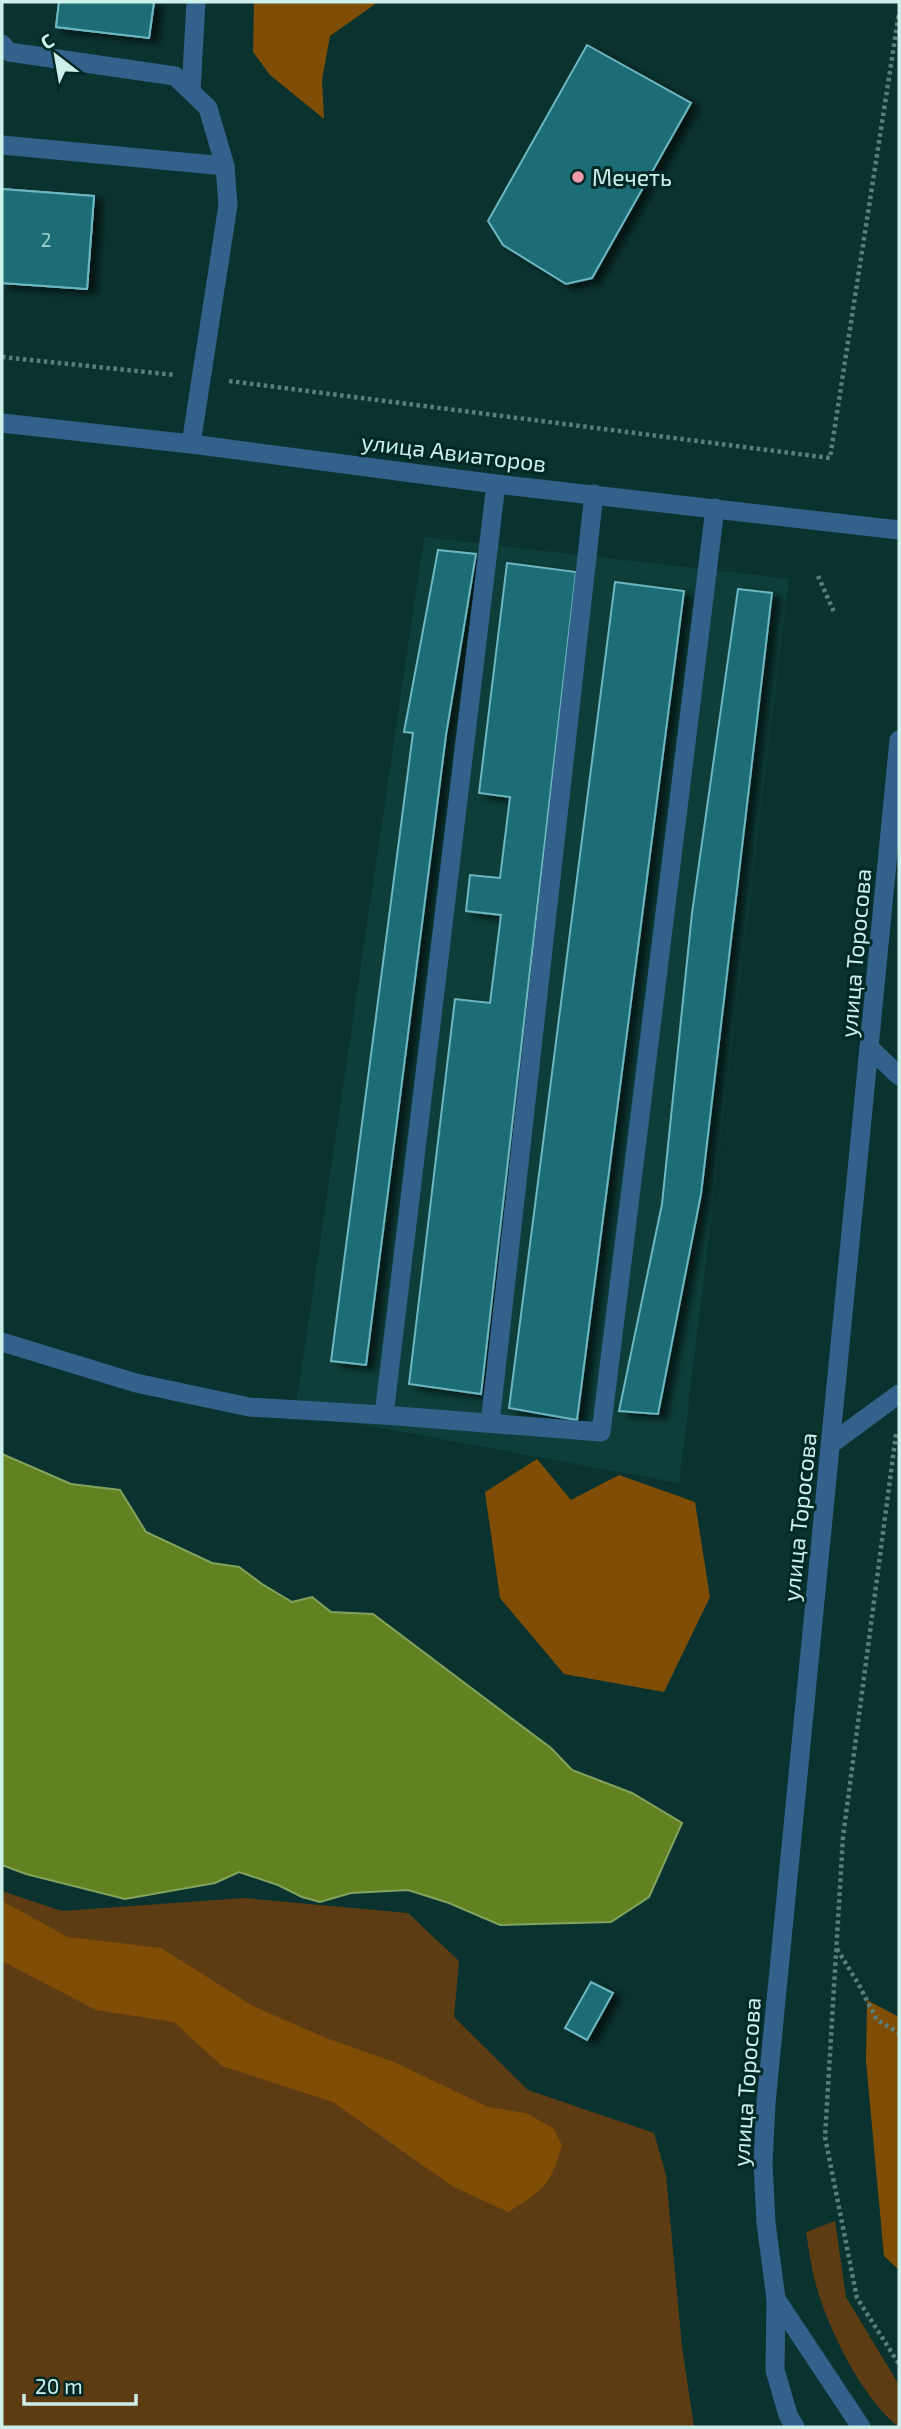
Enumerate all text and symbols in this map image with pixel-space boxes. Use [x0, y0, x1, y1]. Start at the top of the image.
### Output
north arrow [21, 21, 91, 91]
text: С [36, 28, 58, 54]
place label: Мечеть [592, 163, 672, 191]
marker: Мечеть [570, 169, 586, 185]
house number: 2 [41, 228, 51, 251]
street label: улица Авиаторов [360, 427, 548, 478]
street label: улица Торосова [834, 867, 877, 1039]
street label: улица Торосова [776, 1431, 823, 1603]
street label: улица Торосова [726, 1996, 767, 2168]
scale bar [24, 2362, 136, 2406]
text: 20 m [35, 2373, 83, 2398]

